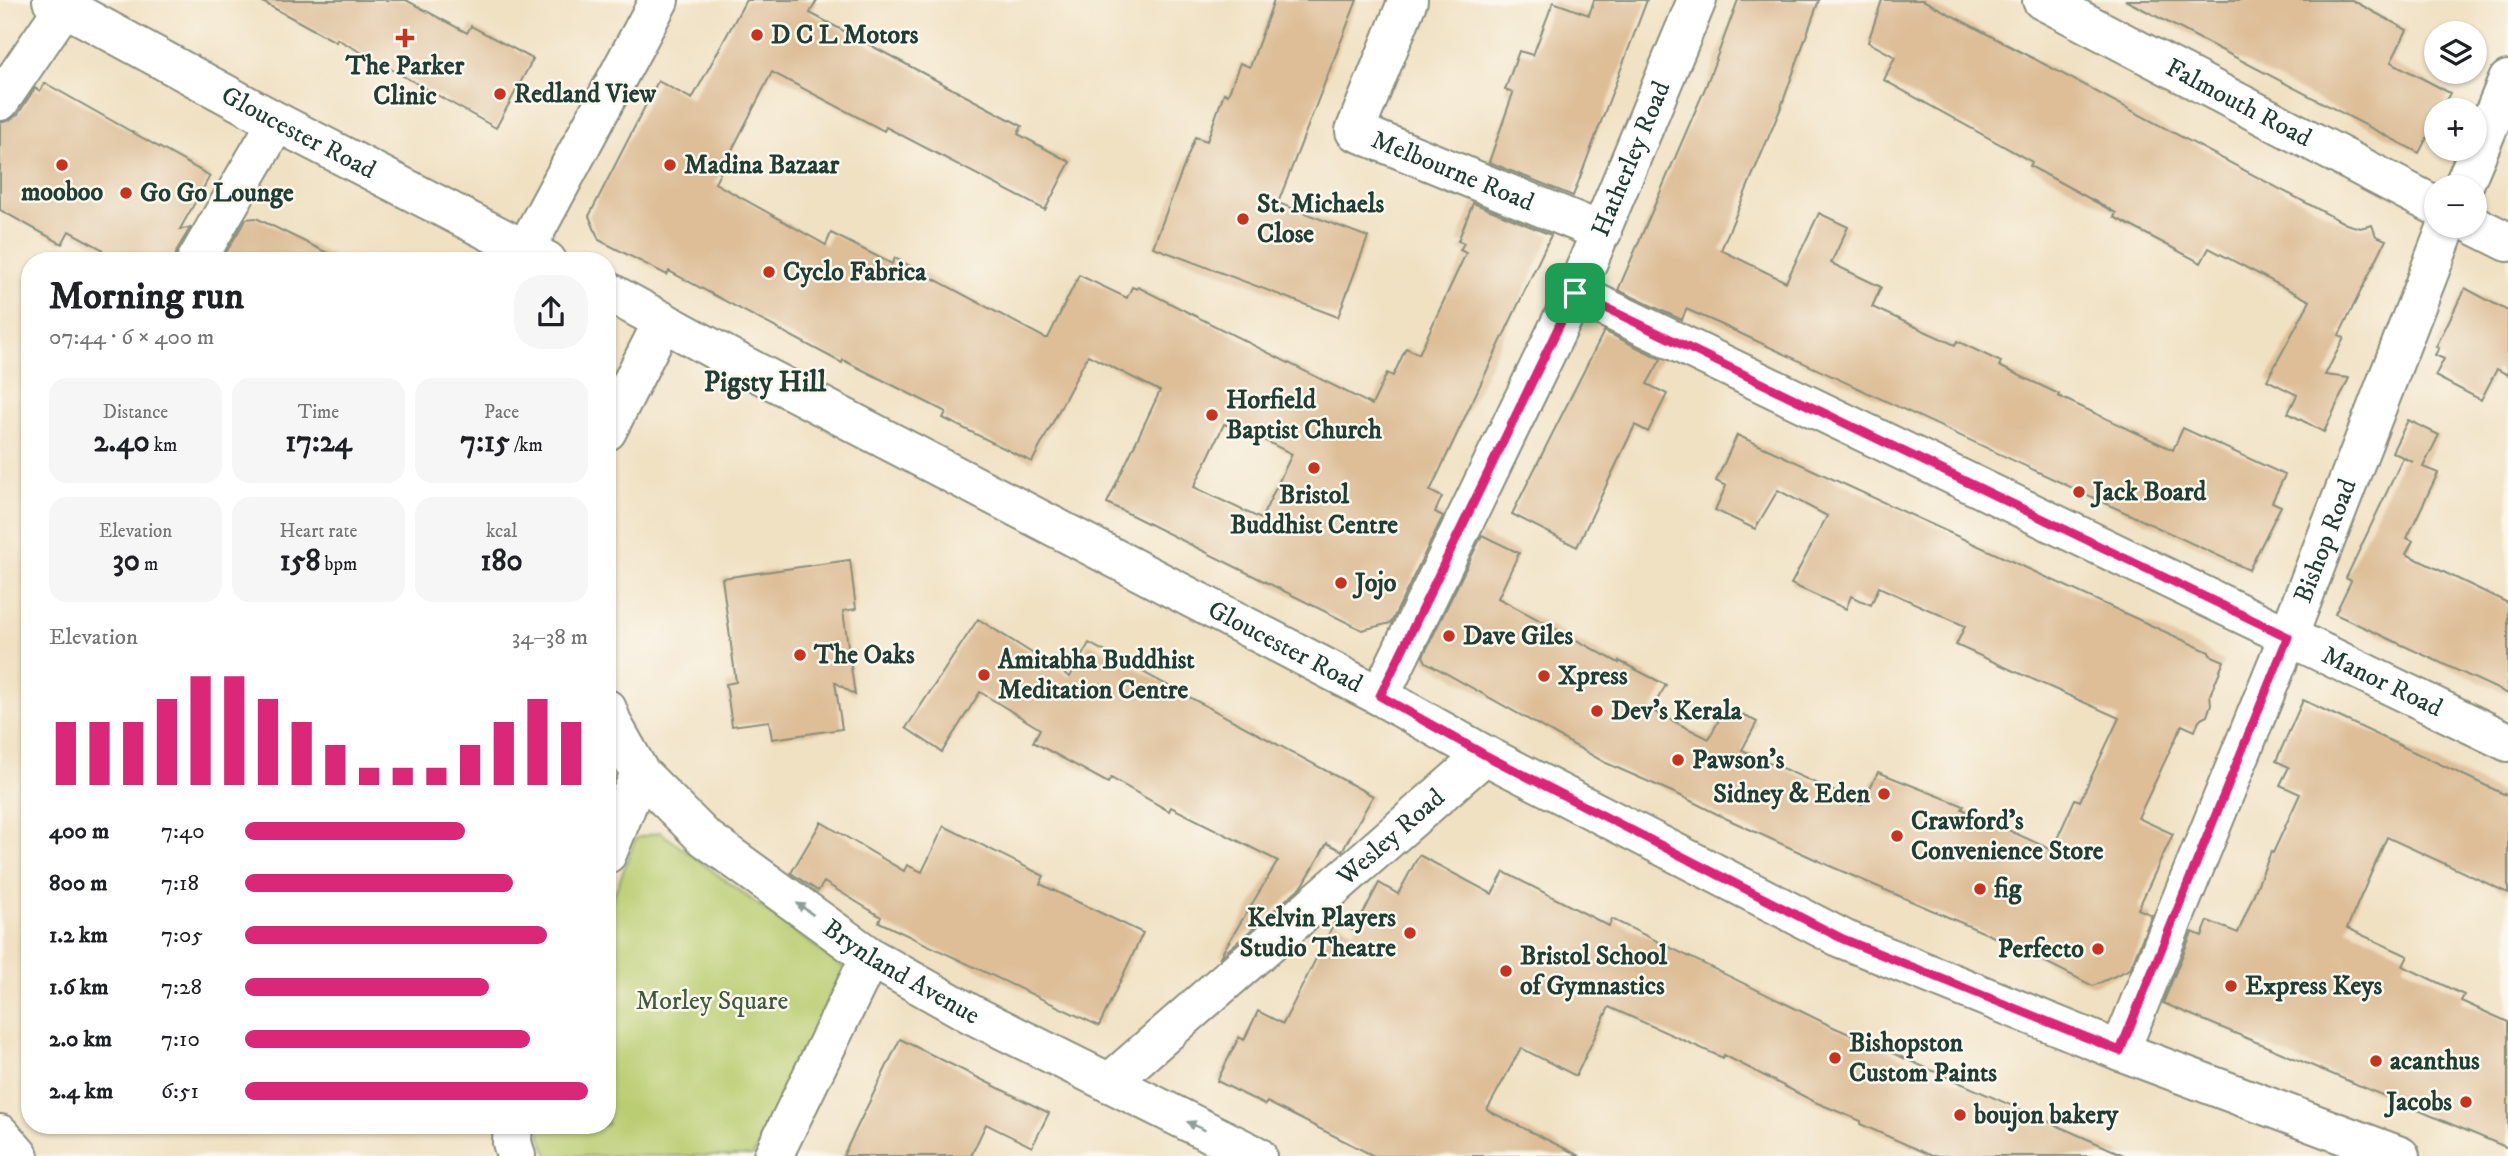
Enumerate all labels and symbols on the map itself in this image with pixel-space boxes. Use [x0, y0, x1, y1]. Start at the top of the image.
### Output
place label: D C L Motors [771, 19, 919, 52]
marker: D C L Motors [749, 27, 765, 43]
marker: The Parker Clinic [395, 28, 415, 48]
place label: The Parker Clinic [345, 50, 465, 113]
street label: Falmouth Road [2160, 51, 2317, 155]
street label: Hatherley Road [1584, 76, 1678, 242]
street label: Gloucester Road [216, 78, 382, 187]
place label: Redland View [514, 78, 657, 111]
marker: Redland View [492, 86, 508, 102]
street label: Melbourne Road [1367, 123, 1539, 219]
place label: Madina Bazaar [684, 149, 840, 182]
marker: mooboo [54, 157, 70, 173]
marker: Madina Bazaar [662, 157, 678, 173]
place label: mooboo [21, 176, 103, 209]
place label: Go Go Lounge [140, 177, 294, 210]
marker: Go Go Lounge [118, 185, 134, 201]
place label: St. Michaels Close [1257, 188, 1385, 251]
marker: St. Michaels Close [1235, 211, 1251, 227]
place label: Cyclo Fabrica [783, 256, 927, 289]
pin [1545, 263, 1605, 323]
marker: Cyclo Fabrica [761, 264, 777, 280]
district label: Pigsty Hill [704, 365, 827, 400]
place label: Horfield Baptist Church [1226, 384, 1382, 447]
marker: Horfield Baptist Church [1204, 407, 1220, 423]
marker: Bristol Buddhist Centre [1306, 460, 1322, 476]
street label: Bishop Road [2286, 474, 2364, 608]
place label: Jack Board [2090, 476, 2207, 509]
place label: Bristol Buddhist Centre [1230, 479, 1398, 542]
marker: Jack Board [2071, 484, 2087, 500]
place label: Jojo [1352, 567, 1397, 600]
marker: Jojo [1333, 575, 1349, 591]
street label: Gloucester Road [1202, 593, 1368, 701]
place label: Dave Giles [1463, 620, 1573, 653]
marker: Dave Giles [1441, 628, 1457, 644]
street label: Manor Road [2317, 638, 2448, 725]
place label: The Oaks [813, 639, 915, 672]
place label: Amitabha Buddhist Meditation Centre [997, 644, 1195, 707]
marker: The Oaks [792, 647, 808, 663]
place label: Xpress [1558, 660, 1628, 693]
marker: Amitabha Buddhist Meditation Centre [976, 667, 992, 683]
marker: Xpress [1536, 668, 1552, 684]
place label: Dev's Kerala [1611, 695, 1743, 728]
marker: Dev's Kerala [1589, 703, 1605, 719]
place label: Pawson's [1692, 744, 1785, 777]
marker: Pawson's [1670, 752, 1686, 768]
place label: Sidney & Eden [1713, 778, 1870, 811]
street label: Wesley Road [1329, 781, 1452, 894]
marker: Sidney & Eden [1876, 786, 1892, 802]
place label: Crawford's Convenience Store [1911, 805, 2104, 868]
marker: Crawford's Convenience Store [1889, 828, 1905, 844]
place label: fig [1994, 873, 2023, 906]
marker: fig [1972, 881, 1988, 897]
place label: Kelvin Players Studio Theatre [1240, 902, 1396, 965]
one-way arrow [796, 903, 814, 917]
street label: Brynland Avenue [816, 912, 985, 1032]
marker: Kelvin Players Studio Theatre [1402, 925, 1418, 941]
place label: Perfecto [1998, 933, 2084, 966]
place label: Bristol School of Gymnastics [1520, 940, 1668, 1003]
marker: Perfecto [2090, 941, 2106, 957]
marker: Bristol School of Gymnastics [1498, 963, 1514, 979]
place label: Express Keys [2245, 970, 2383, 1003]
marker: Express Keys [2223, 978, 2239, 994]
park label: Morley Square [636, 985, 788, 1018]
place label: Bishopston Custom Paints [1849, 1027, 1997, 1090]
place label: acanthus [2390, 1045, 2480, 1078]
marker: Bishopston Custom Paints [1827, 1050, 1843, 1066]
marker: acanthus [2368, 1053, 2384, 1069]
place label: Jacobs [2383, 1086, 2452, 1119]
marker: Jacobs [2458, 1094, 2474, 1110]
place label: boujon bakery [1973, 1099, 2119, 1132]
marker: boujon bakery [1952, 1107, 1968, 1123]
one-way arrow [1186, 1120, 1206, 1131]

